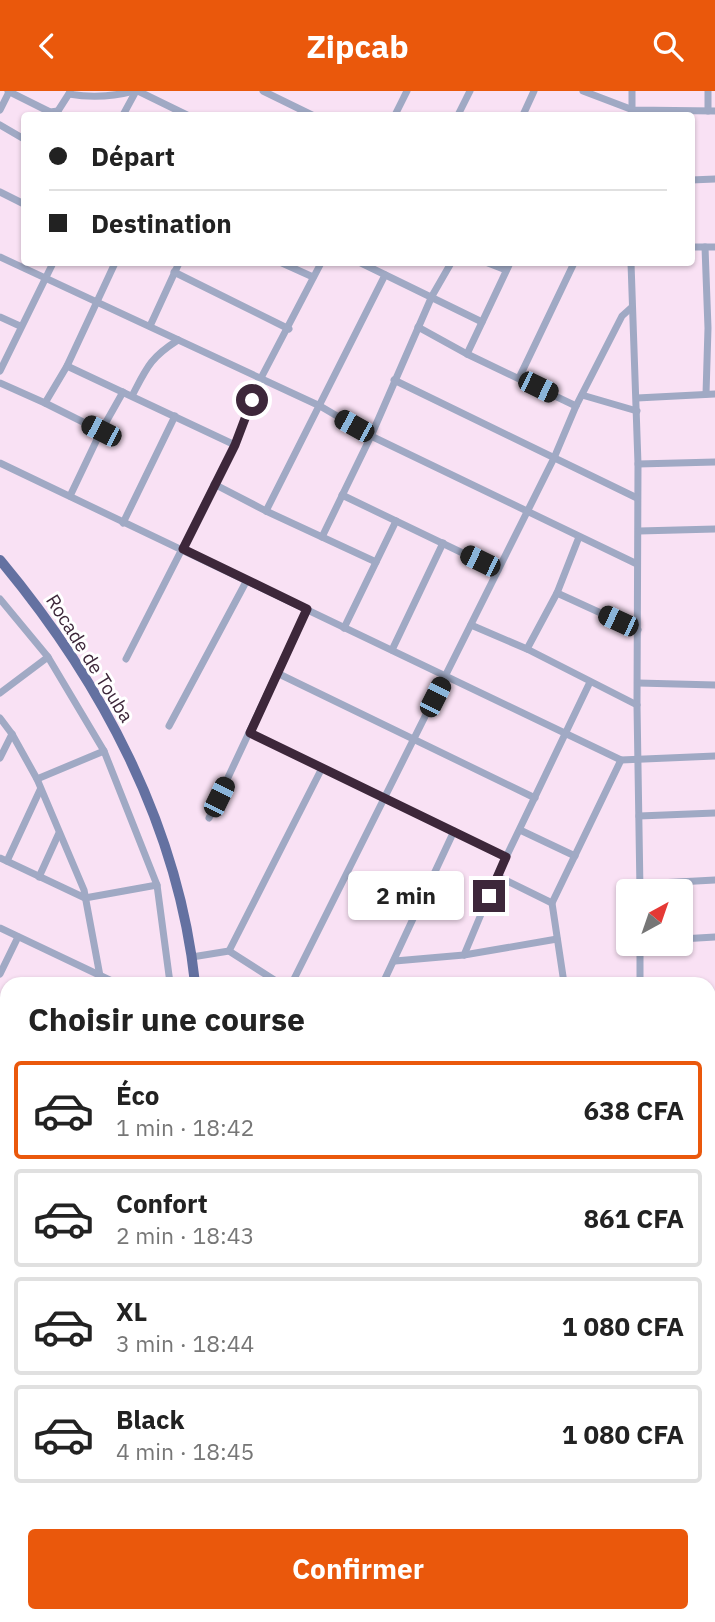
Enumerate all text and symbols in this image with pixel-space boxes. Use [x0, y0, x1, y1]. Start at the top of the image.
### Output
text: Zipcab [306, 25, 409, 67]
icon: back [28, 27, 66, 65]
icon: search [649, 27, 687, 65]
text: Départ [91, 139, 175, 173]
text: Destination [91, 206, 232, 240]
car [515, 368, 562, 406]
route start [236, 384, 268, 416]
car [331, 407, 378, 445]
car [78, 412, 125, 450]
car [457, 542, 504, 580]
street label: Rocade de Touba [41, 590, 139, 726]
car [595, 603, 642, 639]
car [417, 674, 454, 720]
car [201, 774, 238, 820]
callout: 2 min [349, 871, 464, 921]
north arrow [616, 879, 693, 955]
map controls [616, 879, 693, 956]
text: 2 min [376, 880, 436, 910]
route end [473, 880, 505, 912]
text: Choisir une course [28, 998, 305, 1040]
text: Éco [116, 1078, 160, 1112]
icon: car [32, 1079, 95, 1142]
text: 638 CFA [583, 1093, 684, 1127]
text: 1 min · 18:42 [116, 1112, 254, 1142]
text: Confort [116, 1186, 208, 1220]
icon: car [32, 1187, 95, 1250]
text: 861 CFA [583, 1201, 684, 1235]
text: 2 min · 18:43 [116, 1220, 254, 1250]
text: XL [116, 1294, 147, 1328]
icon: car [32, 1295, 95, 1358]
text: 1 080 CFA [562, 1309, 684, 1343]
text: 3 min · 18:44 [116, 1328, 254, 1358]
text: Black [116, 1402, 184, 1436]
icon: car [32, 1403, 95, 1466]
text: 1 080 CFA [562, 1417, 684, 1451]
text: 4 min · 18:45 [116, 1436, 254, 1466]
button: Confirmer [28, 1529, 688, 1609]

